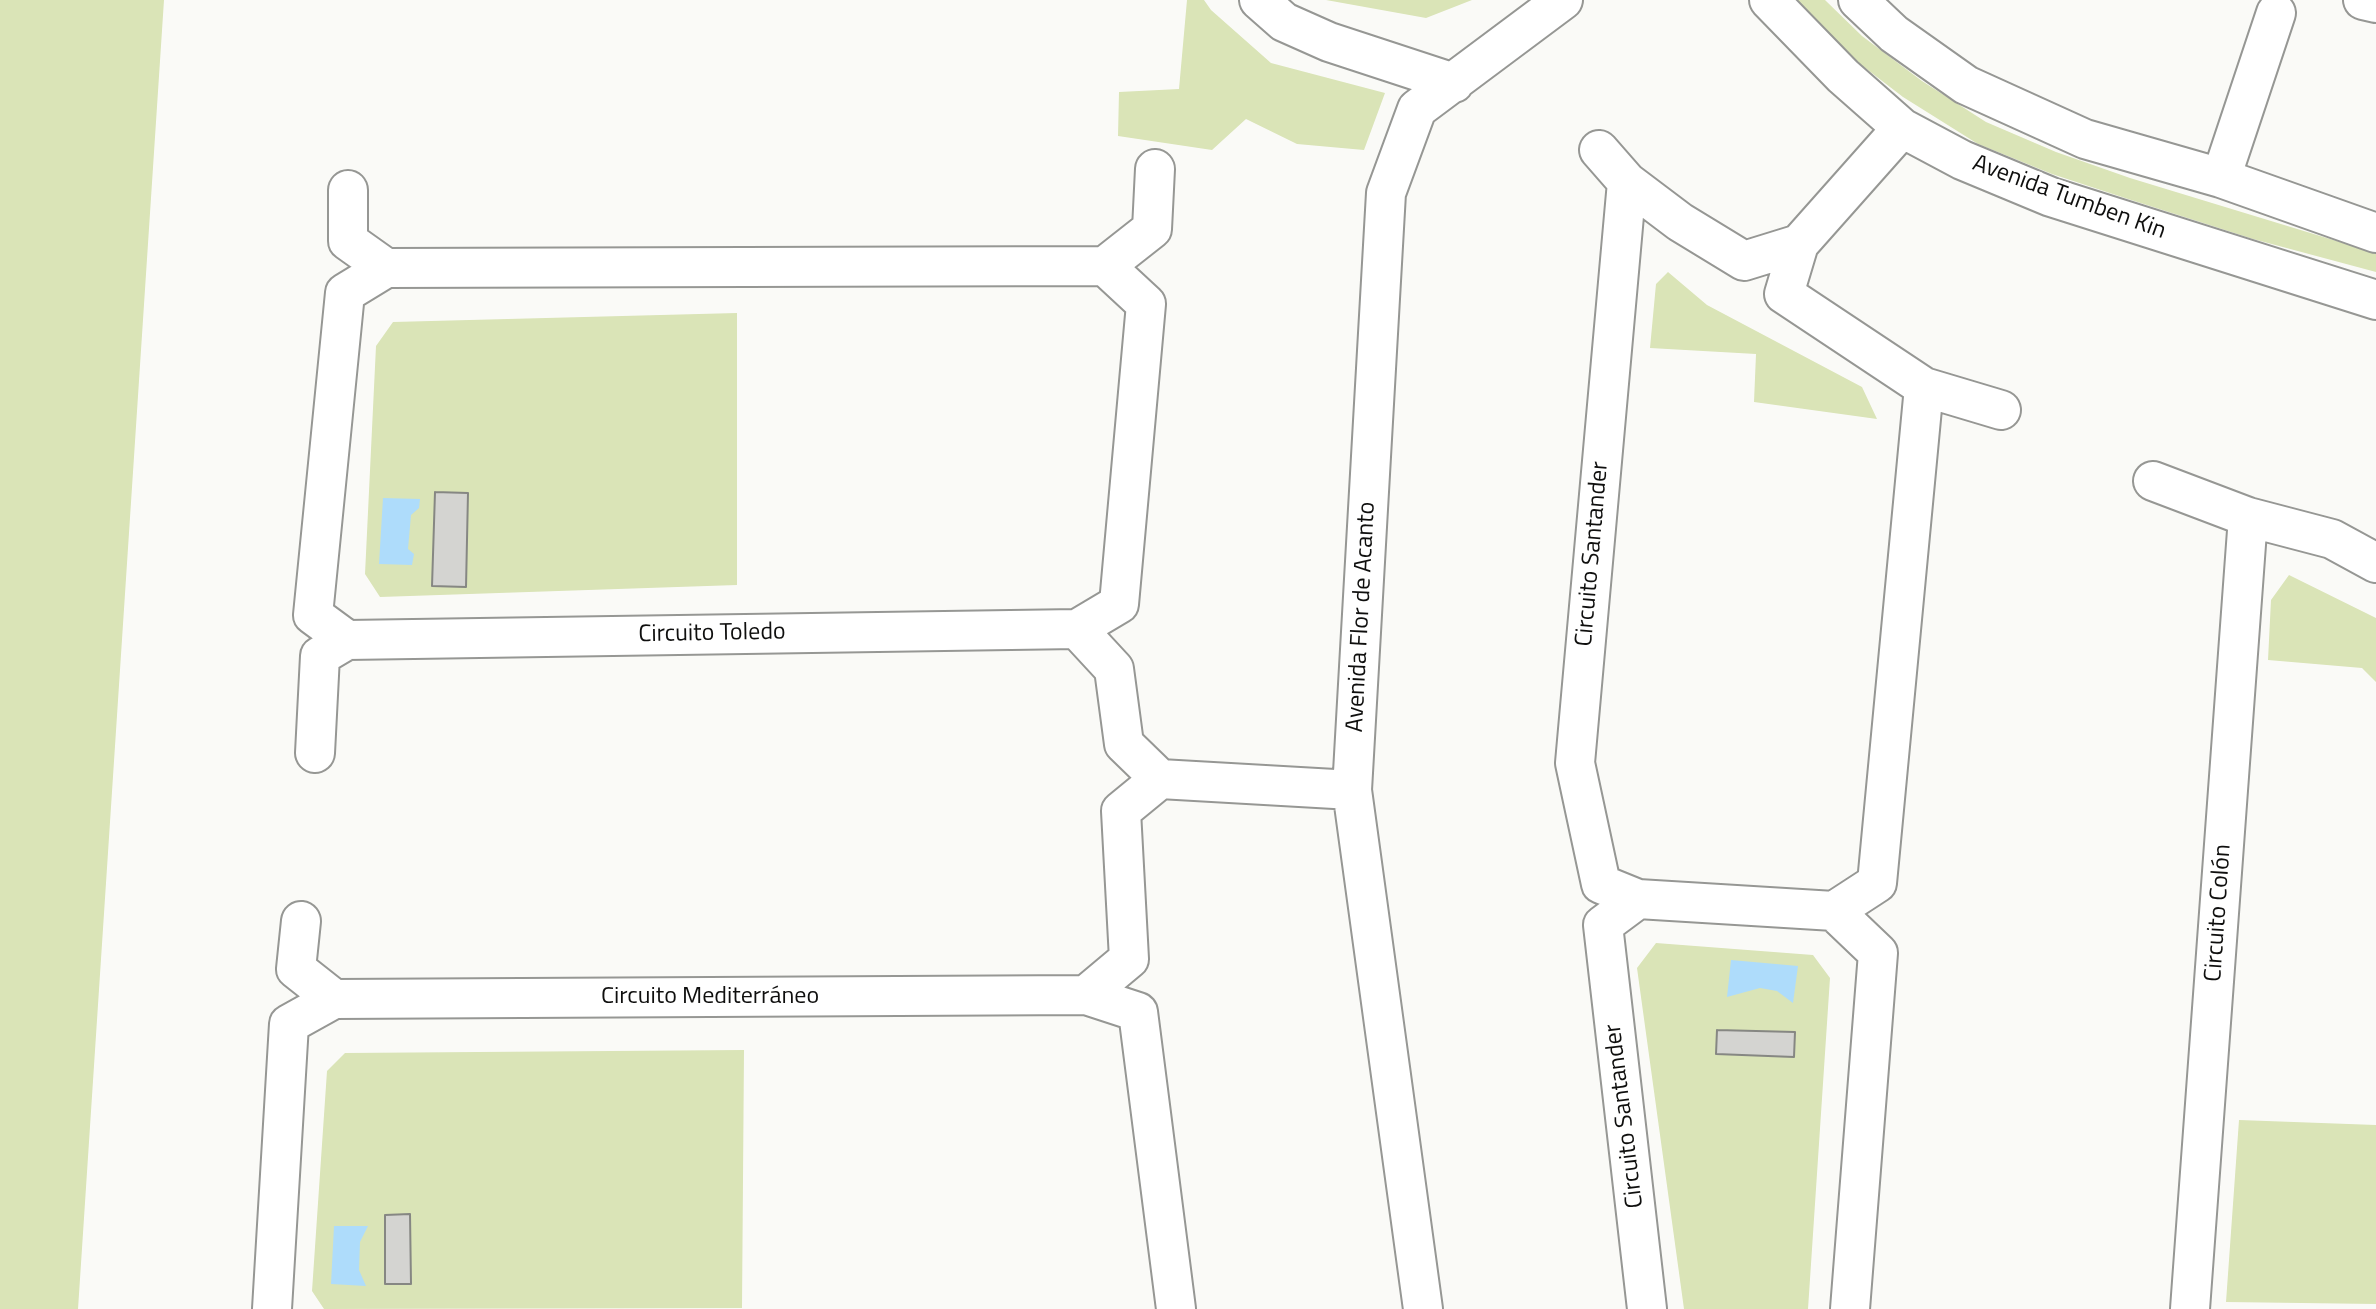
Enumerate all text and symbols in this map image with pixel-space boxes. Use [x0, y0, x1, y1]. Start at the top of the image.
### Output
street label: Avenida Tumben Kin [1968, 150, 2170, 246]
street label: Circuito Santander [1571, 460, 1615, 648]
street label: Avenida Flor de Acanto [1342, 501, 1382, 733]
street label: Circuito Toledo [638, 618, 786, 650]
street label: Circuito Colón [2200, 843, 2238, 983]
street label: Circuito Mediterráneo [601, 983, 819, 1011]
street label: Circuito Santander [1599, 1022, 1651, 1210]

